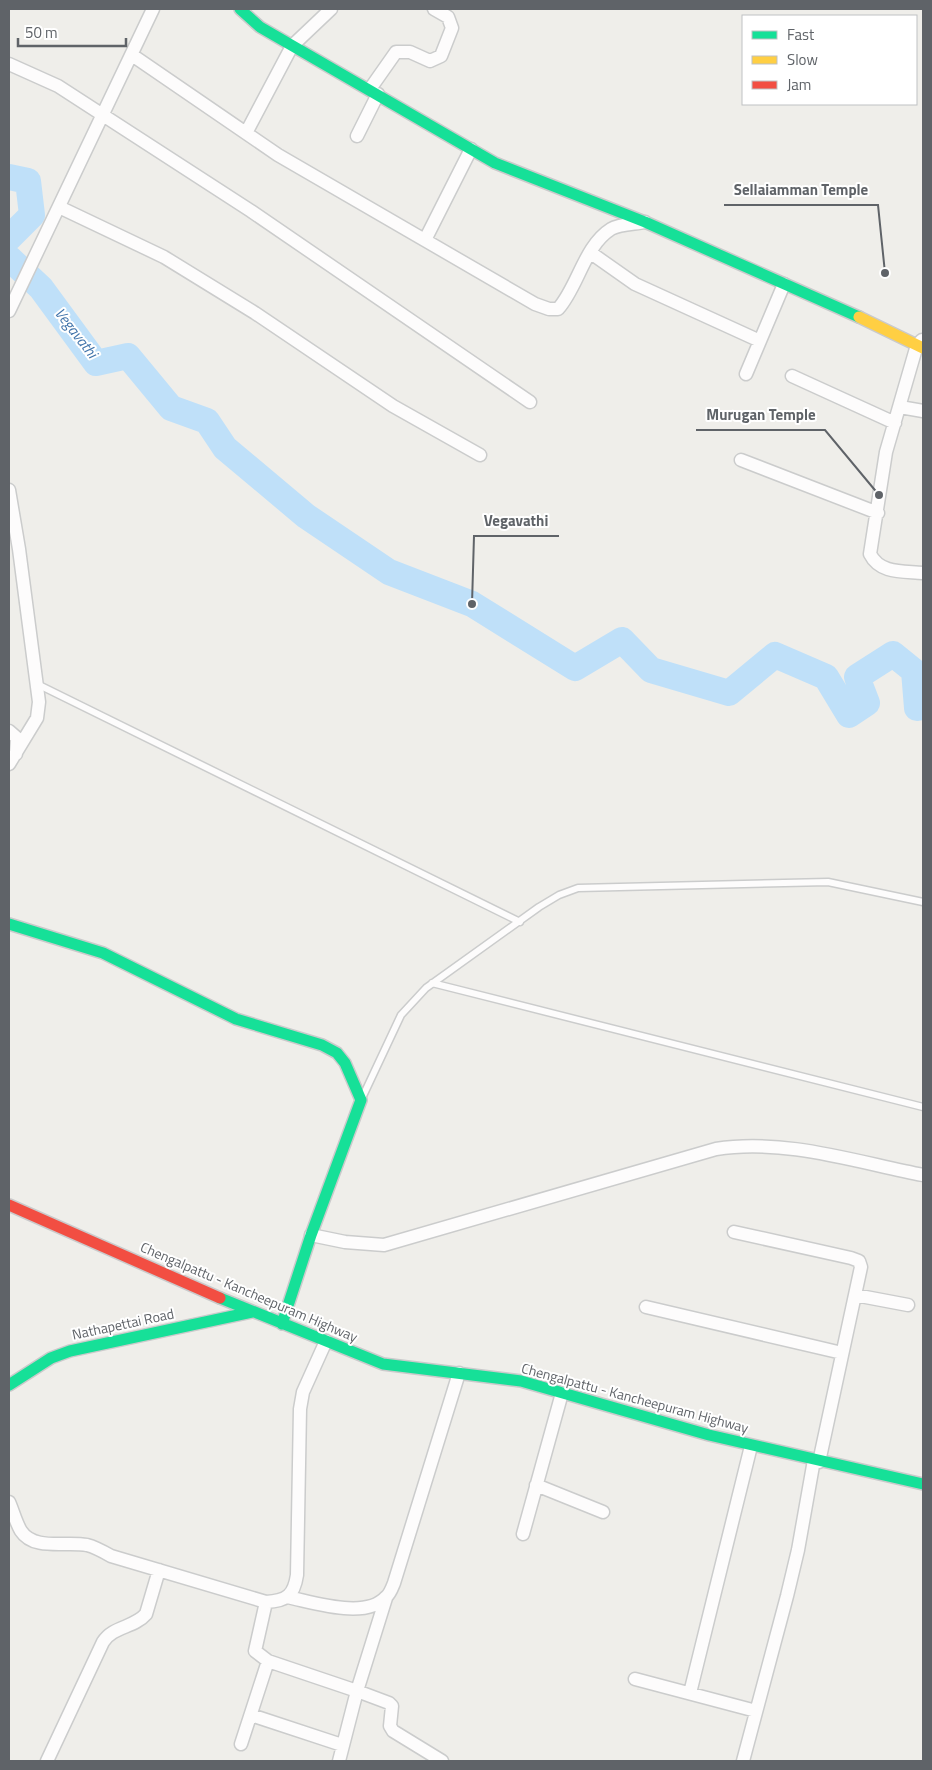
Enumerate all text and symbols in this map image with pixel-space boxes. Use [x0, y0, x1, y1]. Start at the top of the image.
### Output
scale bar [18, 15, 125, 47]
legend [742, 15, 917, 105]
text: 50 m [25, 21, 58, 44]
text: Fast [787, 23, 815, 46]
text: Slow [787, 48, 818, 71]
text: Jam [787, 73, 811, 96]
callout: Sellaiamman Temple [724, 175, 878, 205]
text: Sellaiamman Temple [734, 178, 869, 201]
water label: Vegavathi [49, 303, 105, 364]
callout: Murugan Temple [696, 400, 825, 430]
text: Murugan Temple [706, 403, 816, 426]
callout: Vegavathi [474, 506, 559, 536]
text: Vegavathi [484, 509, 548, 532]
street label: Chengalpattu - Kancheepuram Highway [137, 1236, 361, 1347]
street label: Nathapettai Road [70, 1302, 176, 1345]
street label: Chengalpattu - Kancheepuram Highway [519, 1357, 751, 1438]

